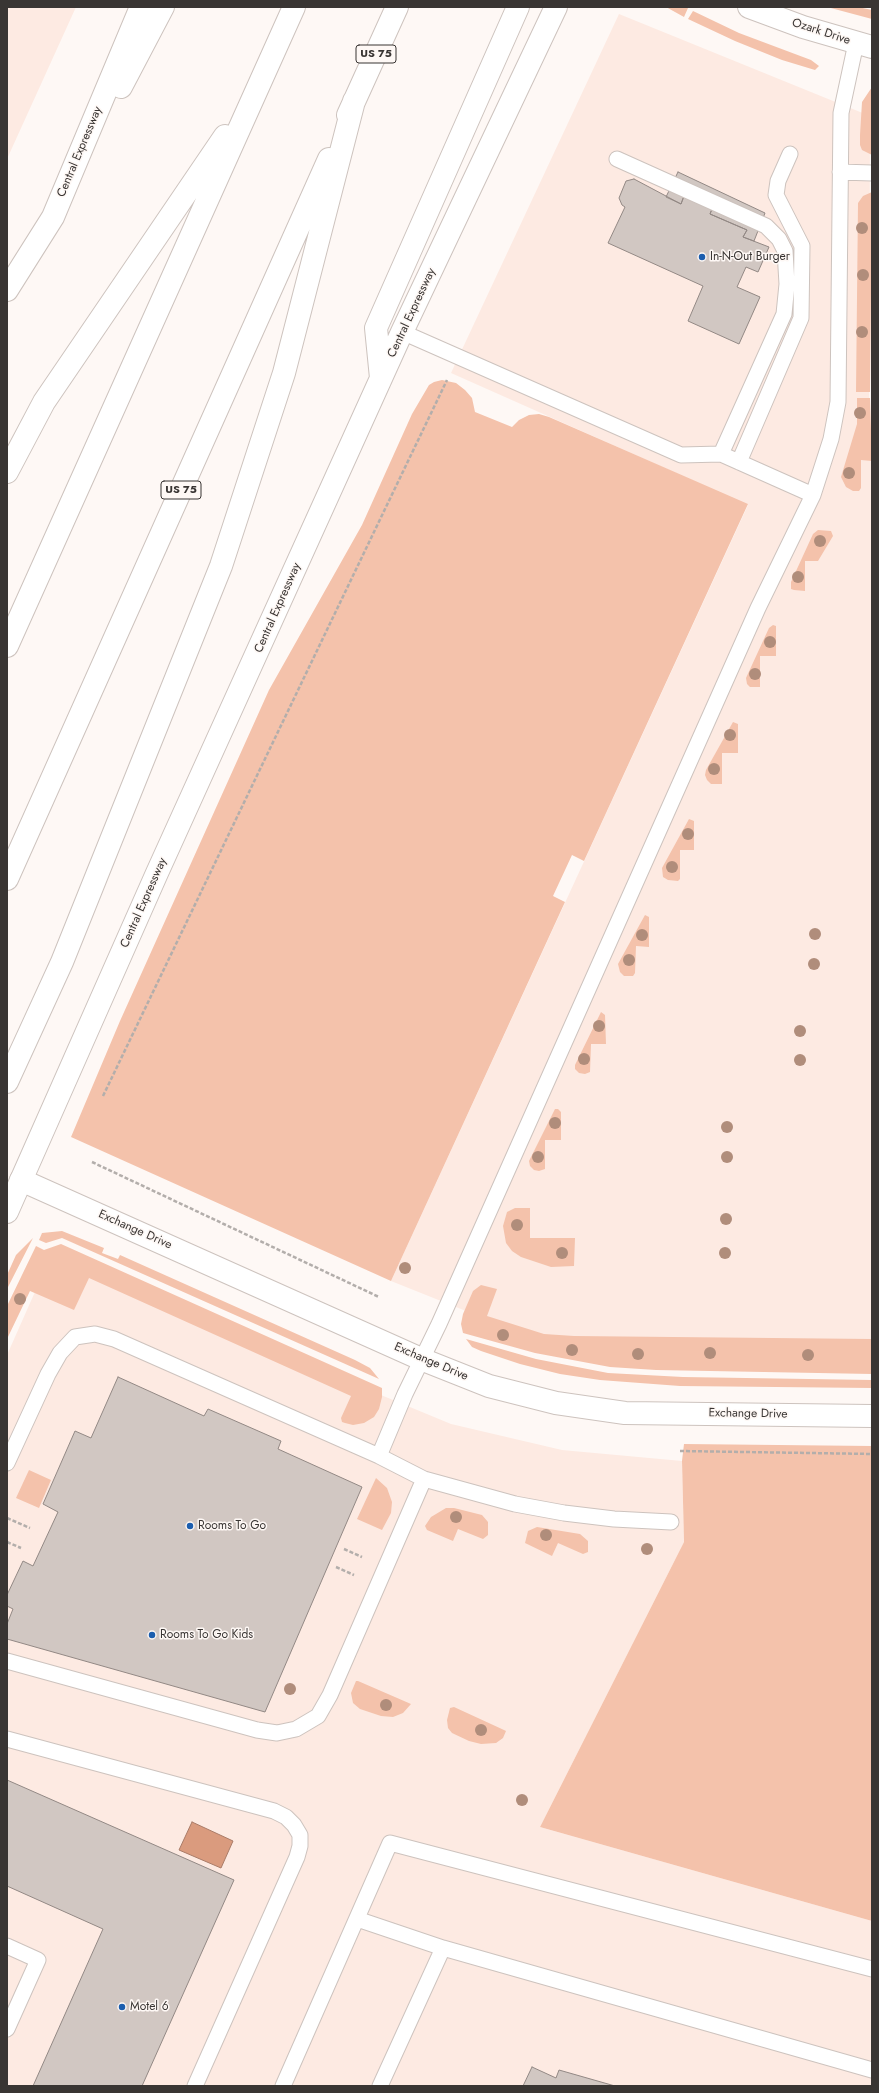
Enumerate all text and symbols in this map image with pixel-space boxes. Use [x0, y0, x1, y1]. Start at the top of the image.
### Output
street label: Ozark Drive [790, 16, 852, 48]
road number: US 75 [356, 45, 396, 63]
street label: Central Expressway [54, 104, 106, 200]
place label: In-N-Out Burger [710, 250, 790, 264]
marker: In-N-Out Burger [697, 252, 707, 262]
street label: Central Expressway [385, 266, 439, 360]
road number: US 75 [161, 481, 201, 499]
street label: Central Expressway [252, 561, 304, 655]
street label: Central Expressway [118, 856, 170, 950]
street label: Exchange Drive [96, 1207, 174, 1253]
street label: Exchange Drive [392, 1340, 470, 1384]
street label: Exchange Drive [708, 1406, 788, 1422]
place label: Rooms To Go [198, 1519, 266, 1533]
marker: Rooms To Go [185, 1521, 195, 1531]
place label: Rooms To Go Kids [160, 1628, 253, 1642]
marker: Rooms To Go Kids [147, 1630, 157, 1640]
place label: Motel 6 [130, 2000, 169, 2014]
marker: Motel 6 [117, 2002, 127, 2012]

